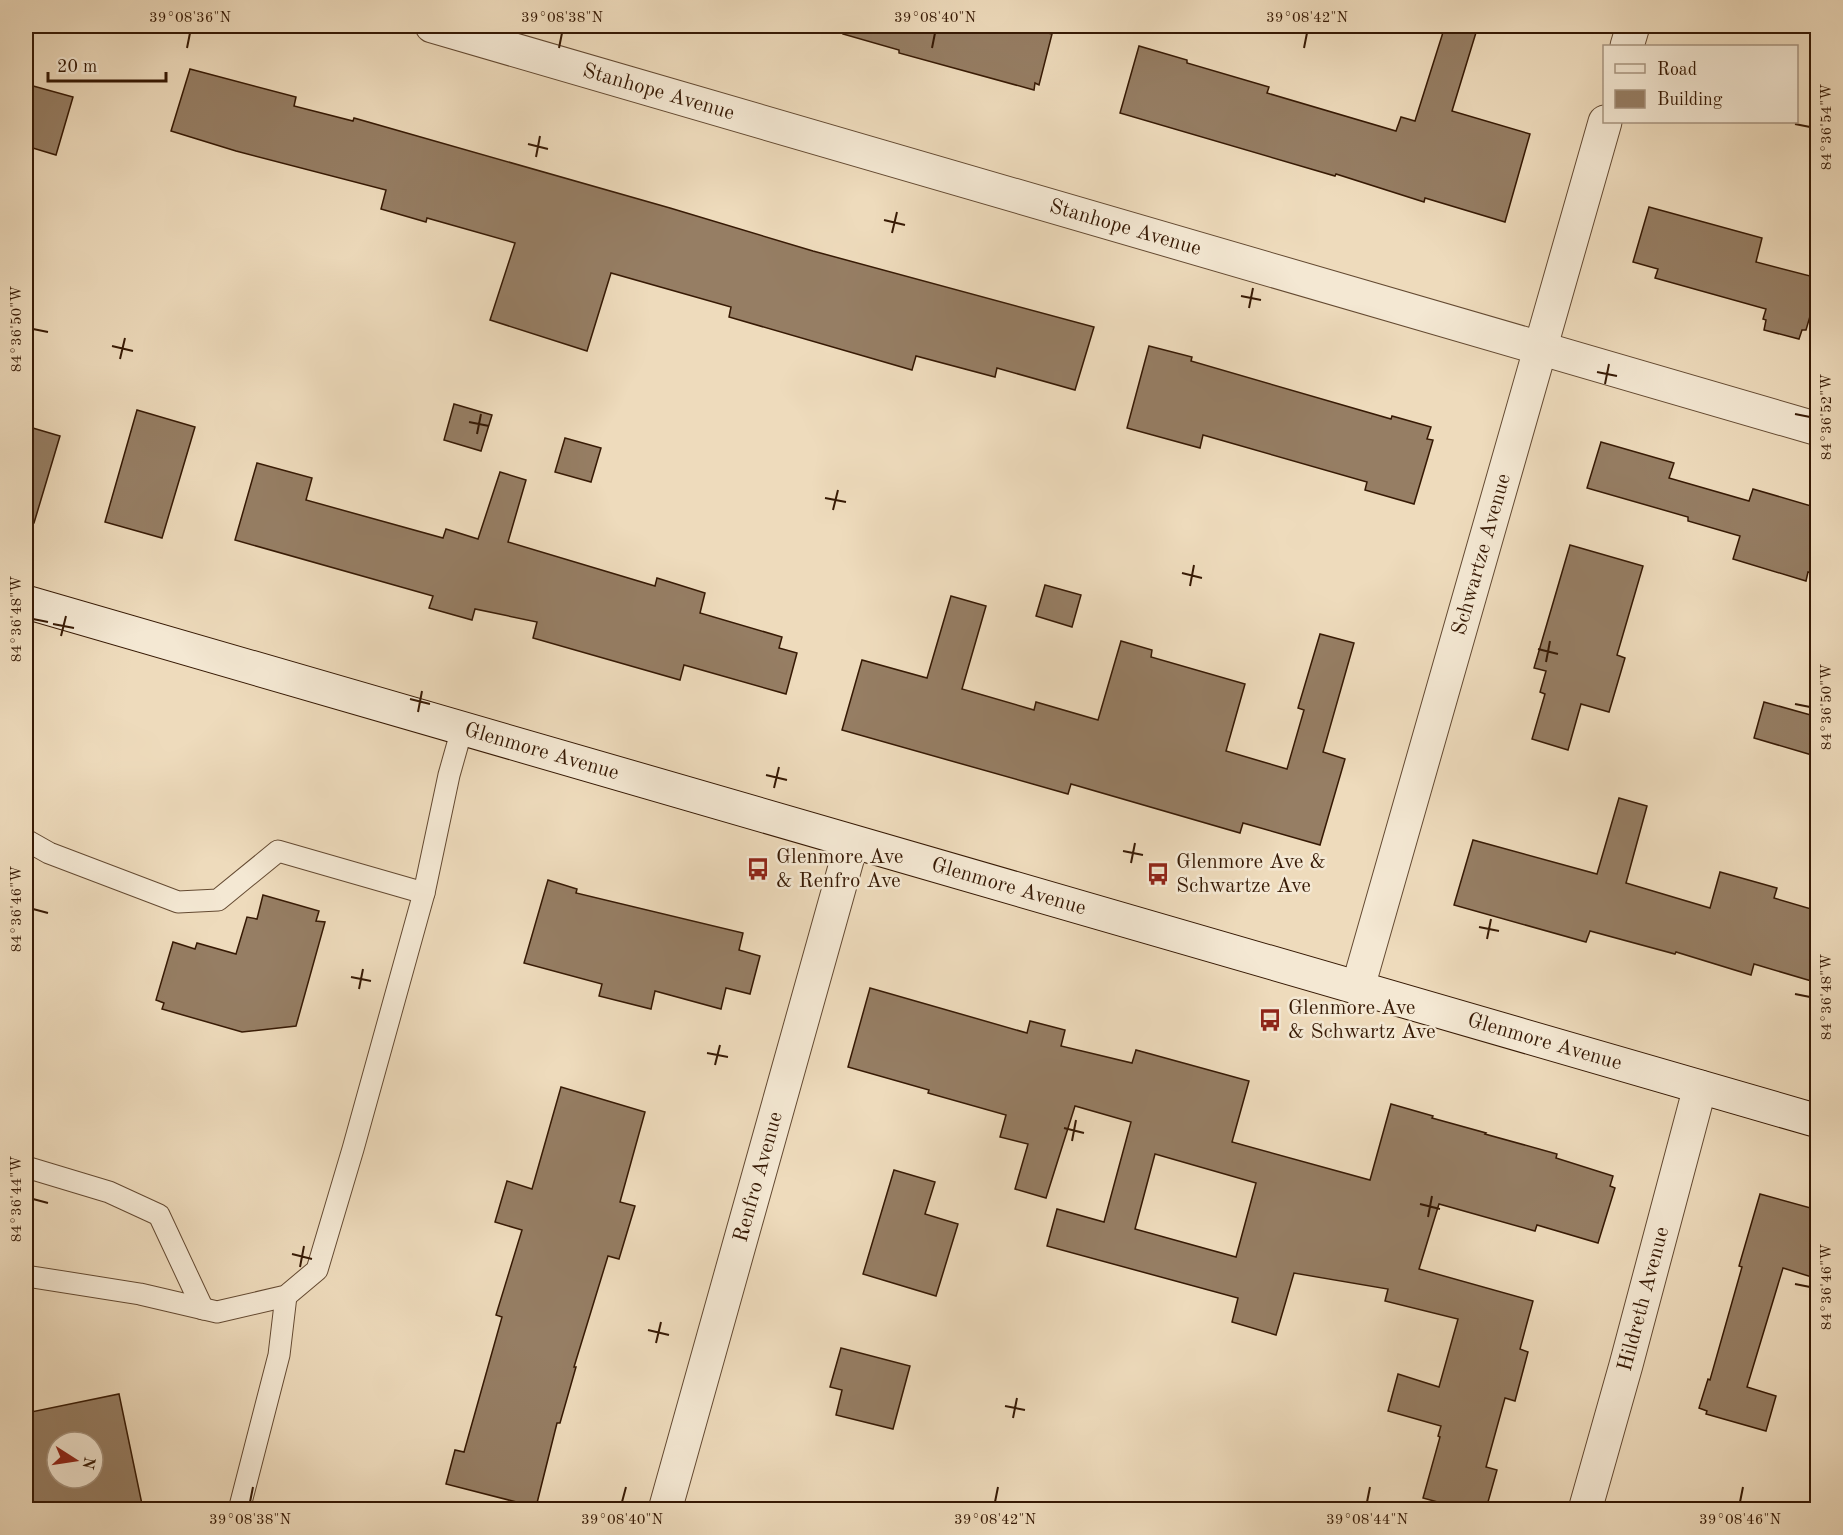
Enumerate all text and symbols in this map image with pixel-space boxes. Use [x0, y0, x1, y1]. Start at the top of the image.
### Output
text: 39°08'36"N [149, 11, 231, 26]
text: 39°08'38"N [521, 11, 603, 26]
text: 39°08'40"N [894, 11, 976, 26]
text: 39°08'42"N [1266, 11, 1348, 26]
scale bar [48, 45, 166, 83]
legend [1603, 45, 1798, 123]
text: 20 m [57, 58, 97, 76]
street label: Stanhope Avenue [580, 60, 737, 124]
text: Road [1657, 61, 1697, 79]
text: 84°36'54"W [1820, 84, 1835, 170]
text: Building [1657, 91, 1723, 109]
street label: Stanhope Avenue [1047, 196, 1204, 260]
text: 84°36'50"W [10, 286, 25, 372]
text: 84°36'52"W [1820, 374, 1835, 460]
street label: Schwartze Avenue [1449, 471, 1515, 638]
text: 84°36'48"W [10, 576, 25, 662]
text: 84°36'50"W [1820, 664, 1835, 750]
street label: Glenmore Avenue [462, 719, 621, 784]
place label: Glenmore Ave & Renfro Ave [776, 847, 904, 892]
place label: Glenmore Ave & Schwartze Ave [1176, 852, 1326, 897]
street label: Glenmore Avenue [929, 854, 1088, 919]
bus stop icon: Glenmore Ave & Renfro Ave [745, 856, 771, 882]
bus stop icon: Glenmore Ave & Schwartze Ave [1145, 861, 1171, 887]
text: 84°36'46"W [10, 866, 25, 952]
text: 84°36'48"W [1820, 954, 1835, 1040]
place label: Glenmore Ave & Schwartz Ave [1288, 998, 1436, 1043]
bus stop icon: Glenmore Ave & Schwartz Ave [1257, 1007, 1283, 1033]
street label: Glenmore Avenue [1465, 1009, 1624, 1074]
street label: Renfro Avenue [730, 1109, 787, 1244]
text: 84°36'44"W [10, 1156, 25, 1242]
street label: Hildreth Avenue [1614, 1224, 1673, 1373]
text: 84°36'46"W [1820, 1244, 1835, 1330]
north arrow [45, 1430, 105, 1490]
text: N [78, 1455, 97, 1471]
text: 39°08'38"N [209, 1513, 291, 1528]
text: 39°08'40"N [581, 1513, 663, 1528]
text: 39°08'42"N [954, 1513, 1036, 1528]
text: 39°08'44"N [1326, 1513, 1408, 1528]
text: 39°08'46"N [1699, 1513, 1781, 1528]

